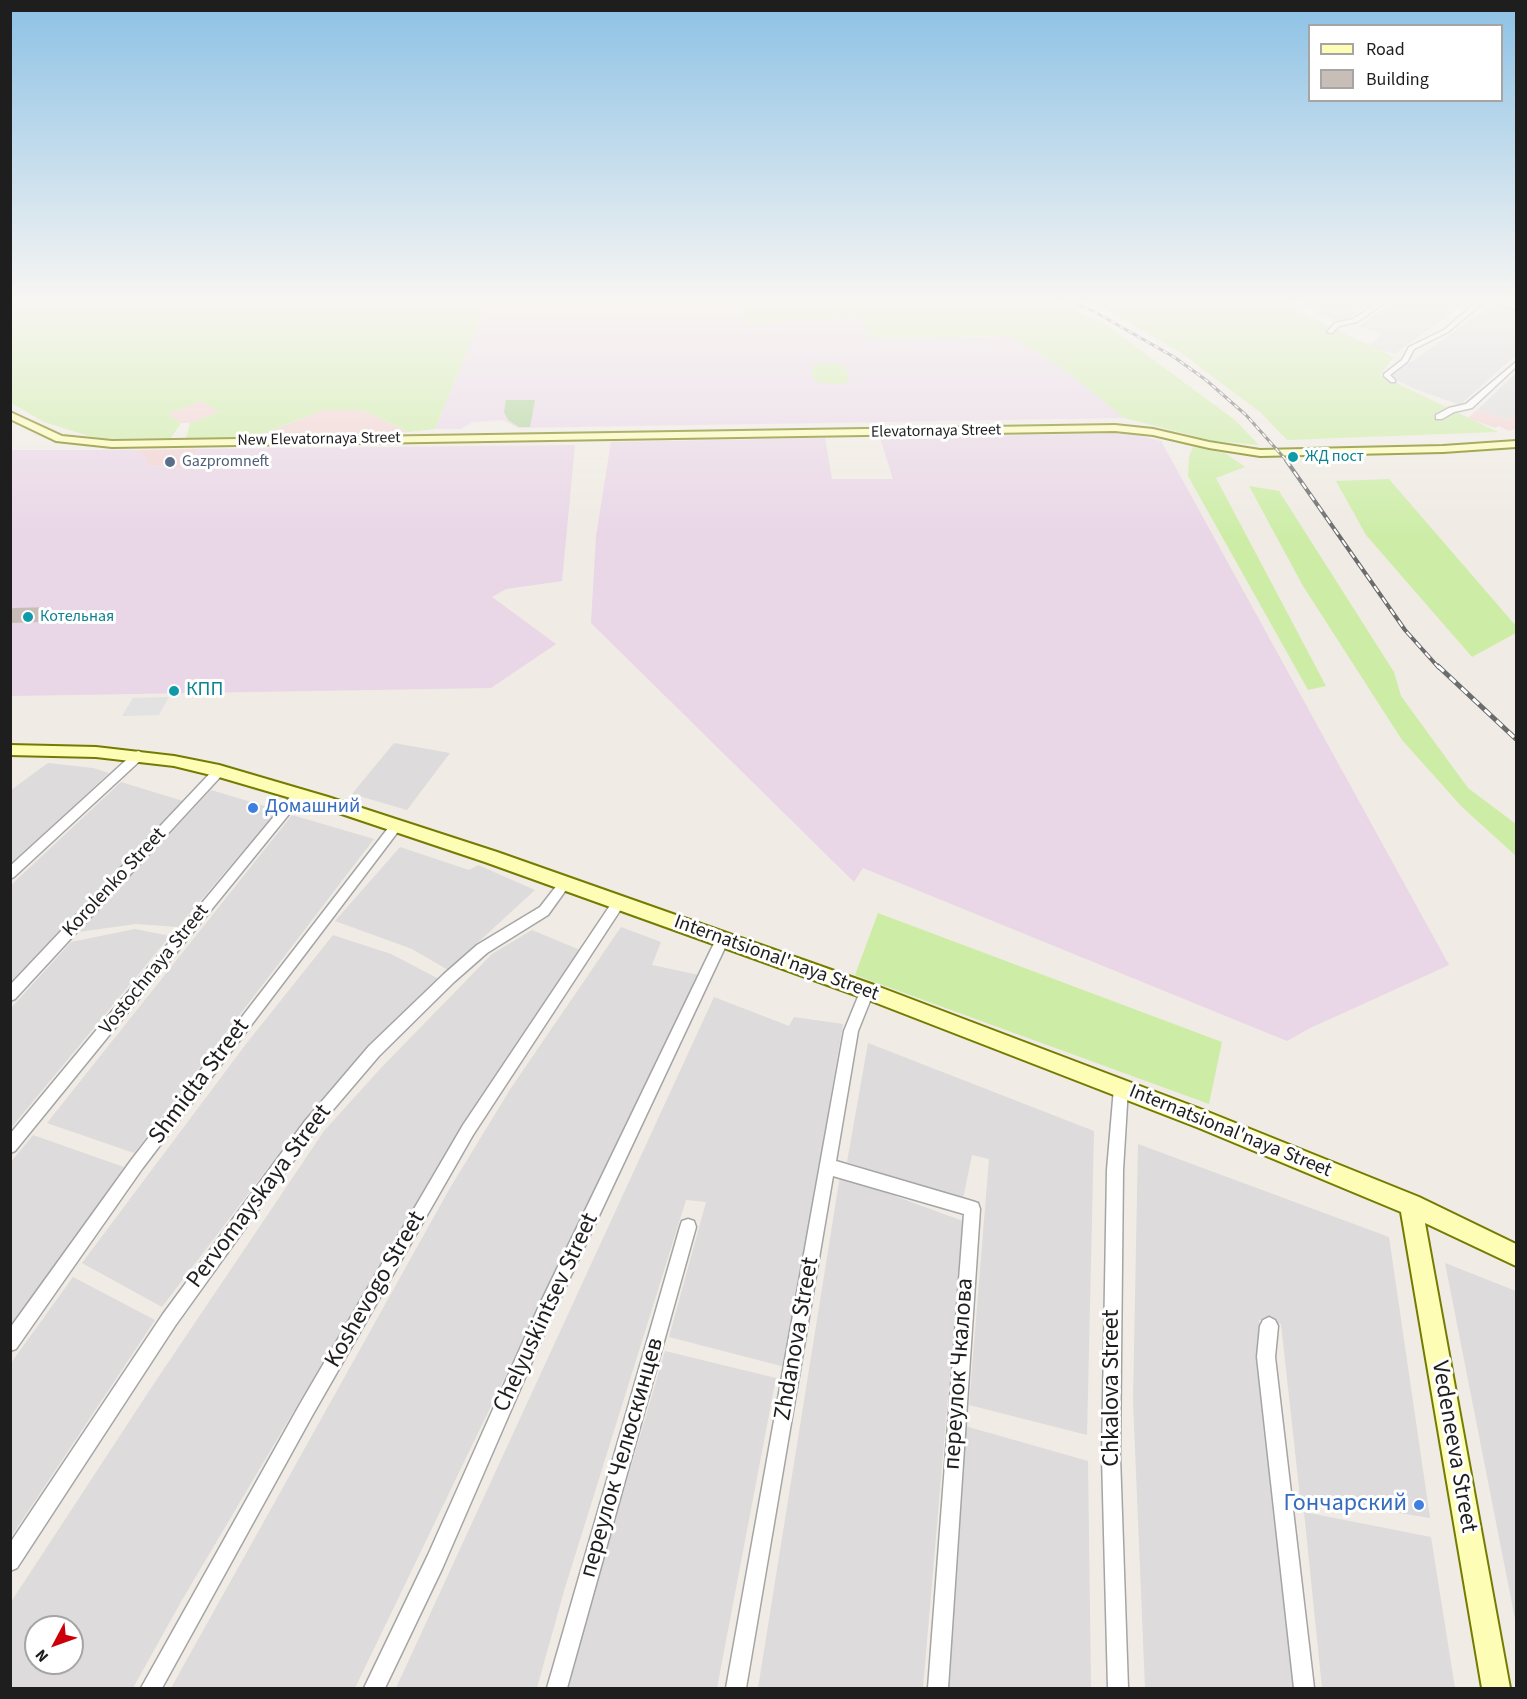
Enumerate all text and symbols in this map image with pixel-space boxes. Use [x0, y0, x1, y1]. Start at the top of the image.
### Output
legend [1308, 24, 1503, 102]
text: Road [1366, 37, 1405, 62]
text: Building [1366, 67, 1429, 92]
street label: Elevatornaya Street [871, 421, 1001, 443]
street label: New Elevatornaya Street [237, 429, 401, 451]
place label: ЖД пост [1305, 447, 1364, 467]
marker: ЖД пост [1286, 450, 1300, 464]
place label: Gazpromneft [182, 452, 269, 472]
marker: Gazpromneft [163, 455, 177, 469]
place label: Котельная [40, 607, 114, 627]
marker: Котельная [21, 610, 35, 624]
place label: КПП [186, 679, 223, 703]
marker: КПП [167, 684, 181, 698]
place label: Домашний [265, 796, 360, 820]
marker: Домашний [246, 801, 260, 815]
street label: Korolenko Street [58, 824, 172, 942]
street label: Vostochnaya Street [95, 900, 215, 1040]
street label: Internatsional'naya Street [670, 911, 882, 1007]
street label: Shmidta Street [143, 1014, 257, 1150]
street label: Internatsional'naya Street [1125, 1080, 1335, 1184]
street label: Pervomayskaya Street [181, 1099, 339, 1295]
street label: Koshevogo Street [320, 1207, 432, 1373]
street label: Chelyuskintsev Street [488, 1209, 606, 1417]
street label: Zhdanova Street [769, 1255, 827, 1423]
street label: переулок Чкалова [939, 1277, 981, 1471]
street label: Chkalova Street [1099, 1309, 1127, 1467]
street label: переулок Челюскинцев [575, 1335, 671, 1581]
street label: Vedeneeva Street [1424, 1359, 1482, 1535]
place label: Гончарский [1283, 1491, 1407, 1519]
marker: Гончарский [1412, 1498, 1426, 1512]
north arrow [24, 1615, 84, 1675]
text: N [30, 1644, 54, 1667]

